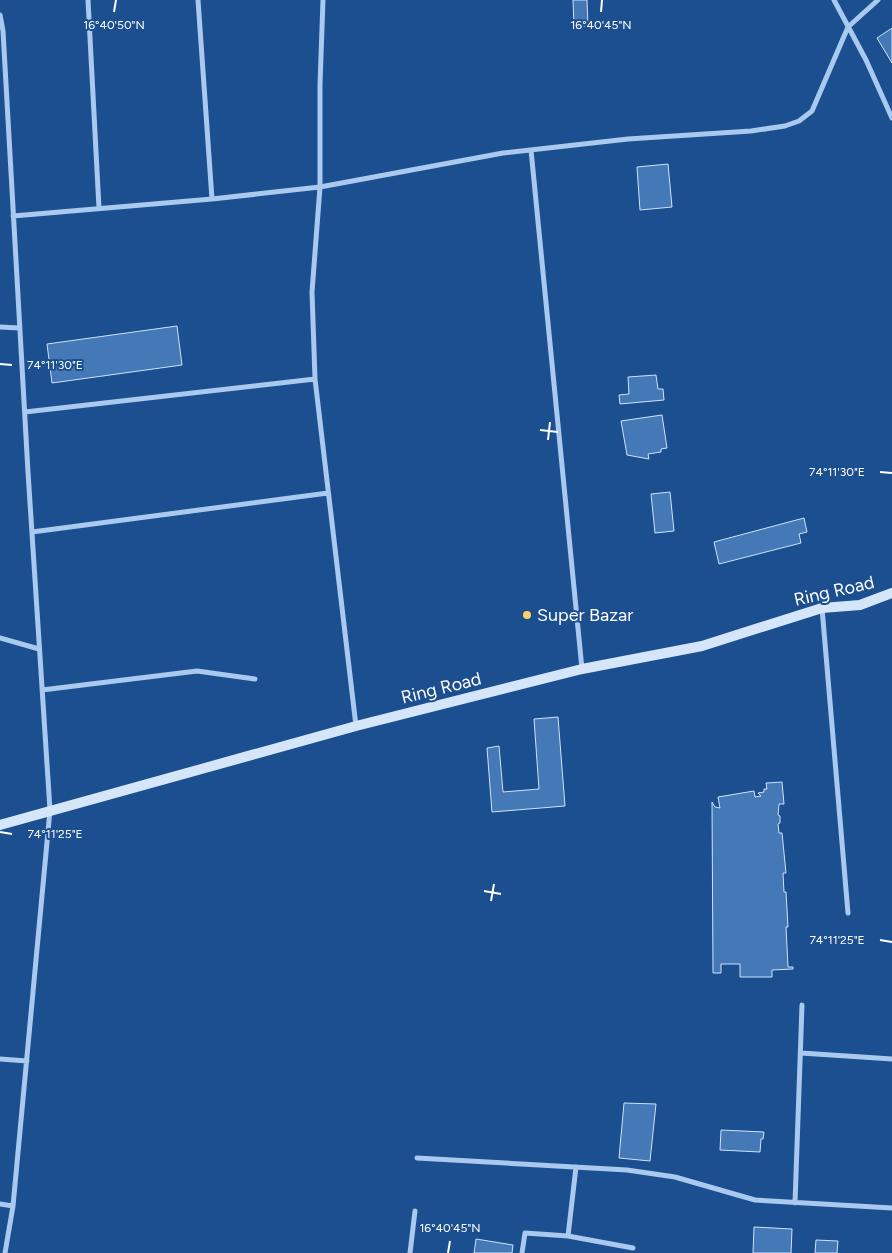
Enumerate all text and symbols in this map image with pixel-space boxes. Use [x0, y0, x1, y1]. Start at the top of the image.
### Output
text: 16°40'50"N [83, 18, 145, 32]
text: 16°40'45"N [570, 18, 632, 32]
text: 74°11'30"E [27, 358, 83, 372]
text: 74°11'30"E [809, 465, 865, 479]
street label: Ring Road [792, 571, 876, 611]
place label: Super Bazar [537, 604, 633, 626]
marker: Super Bazar [521, 609, 533, 621]
street label: Ring Road [399, 667, 483, 709]
text: 74°11'25"E [27, 827, 83, 841]
text: 74°11'25"E [809, 933, 865, 947]
text: 16°40'45"N [419, 1221, 481, 1235]

